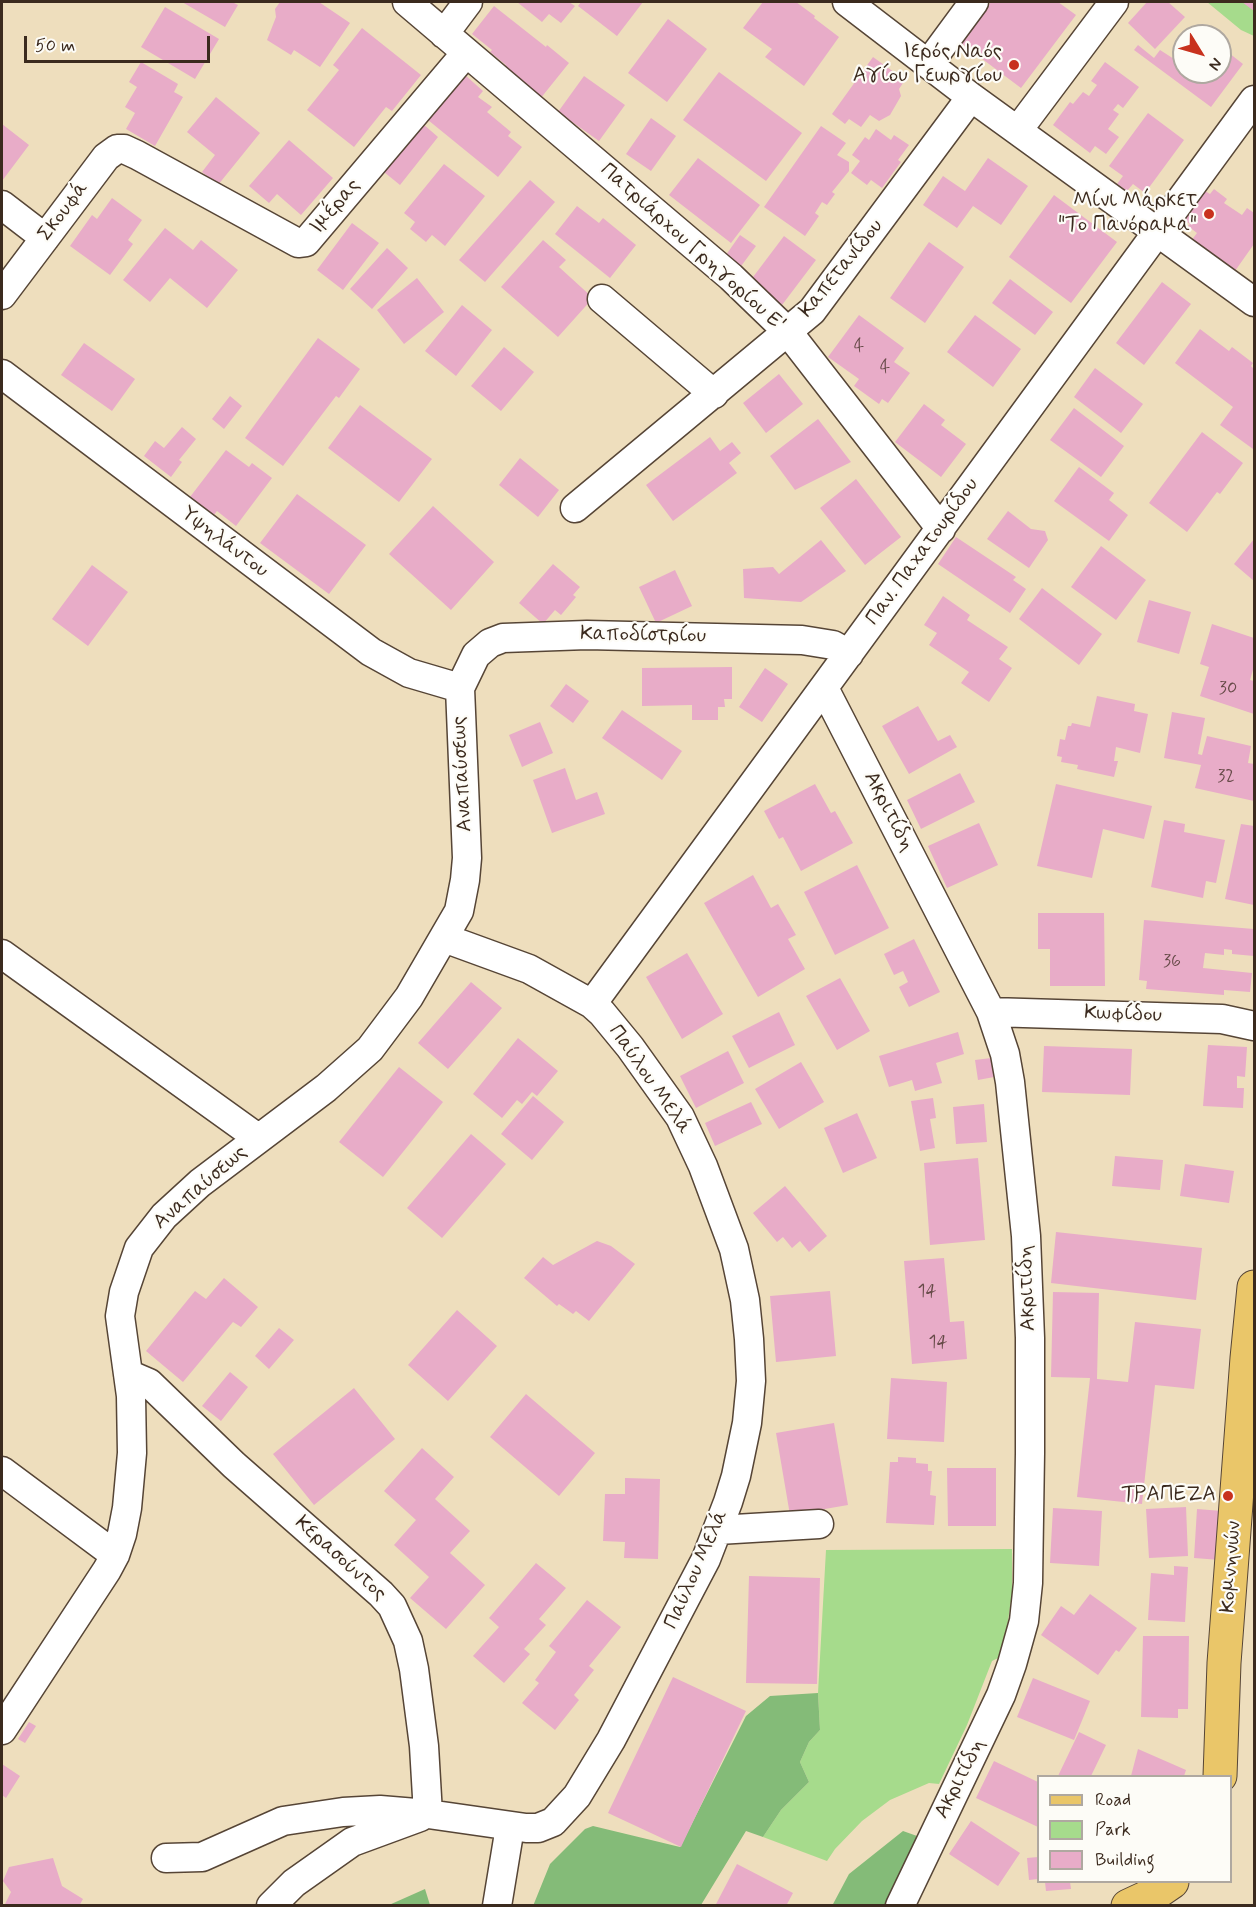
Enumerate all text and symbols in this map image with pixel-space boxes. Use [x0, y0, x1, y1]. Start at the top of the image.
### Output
scale bar [27, 24, 213, 62]
north arrow [1172, 24, 1232, 84]
text: 50 m [35, 34, 75, 58]
place label: Ιερός Ναός Αγίου Γεωργίου [853, 40, 1002, 90]
text: N [1204, 53, 1227, 75]
marker: Ιερός Ναός Αγίου Γεωργίου [1007, 58, 1021, 72]
street label: Πατριάρχου Γρηγορίου Ε' [594, 158, 790, 338]
street label: Ιμέρας [305, 174, 367, 240]
street label: Σκουφά [33, 177, 95, 247]
place label: Μίνι Μάρκετ "Το Πανόραμα" [1058, 189, 1197, 239]
marker: Μίνι Μάρκετ "Το Πανόραμα" [1202, 207, 1216, 221]
street label: Καπετανίδου [795, 215, 889, 323]
house number: 4 [854, 336, 864, 358]
house number: 4 [880, 357, 890, 379]
street label: Παν. Παχατουρίδου [861, 473, 985, 631]
street label: Υψηλάντου [175, 502, 273, 584]
street label: Καποδίστρίου [580, 622, 706, 650]
house number: 30 [1219, 678, 1237, 700]
street label: Αναπαύσεως [447, 715, 479, 833]
house number: 32 [1217, 766, 1235, 788]
street label: Ακριτίδη [857, 768, 919, 856]
house number: 36 [1163, 951, 1181, 973]
street label: Κωφίδου [1084, 1001, 1162, 1029]
street label: Παύλου Μελά [602, 1021, 696, 1139]
street label: Αναπαύσεως [149, 1140, 253, 1236]
street label: Ακριτίδη [1014, 1244, 1042, 1332]
house number: 14 [918, 1281, 936, 1303]
house number: 14 [929, 1332, 947, 1354]
place label: ΤΡΑΠΕΖΑ [1122, 1483, 1216, 1509]
marker: ΤΡΑΠΕΖΑ [1221, 1489, 1235, 1503]
street label: Παύλου Μελά [660, 1507, 734, 1633]
street label: Κερασούντος [289, 1511, 391, 1607]
street label: Κομνηνών [1216, 1520, 1248, 1614]
street label: Ακριτίδη [930, 1735, 992, 1823]
legend [1037, 1775, 1232, 1883]
text: Road [1095, 1788, 1131, 1812]
text: Park [1095, 1818, 1131, 1842]
text: Building [1095, 1848, 1155, 1872]

